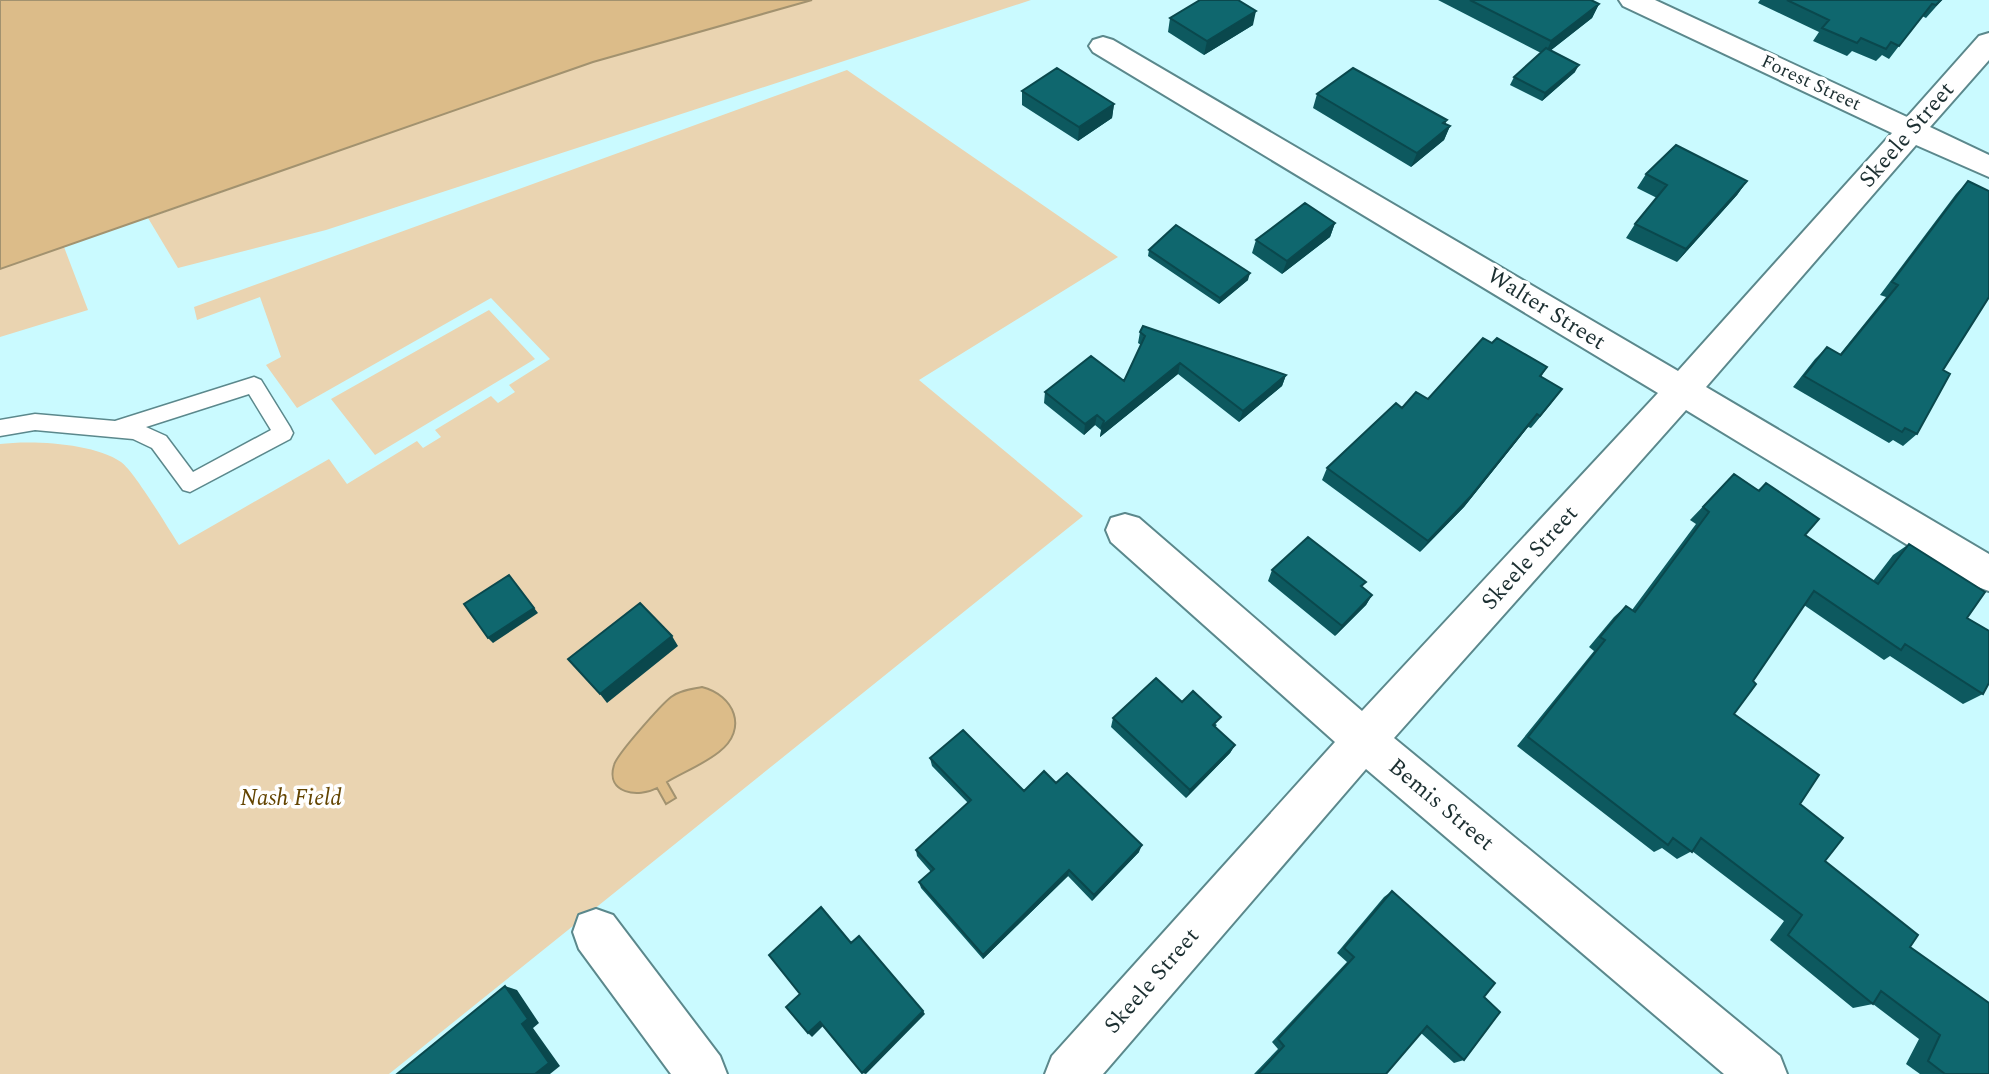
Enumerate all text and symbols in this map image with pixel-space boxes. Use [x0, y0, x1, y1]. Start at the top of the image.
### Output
street label: Forest Street [1756, 47, 1866, 119]
street label: Skeele Street [1851, 74, 1963, 196]
street label: Walter Street [1480, 259, 1612, 359]
street label: Skeele Street [1473, 498, 1587, 618]
street label: Bemis Street [1380, 750, 1502, 860]
park label: Nash Field [240, 781, 342, 816]
street label: Skeele Street [1096, 920, 1208, 1042]

